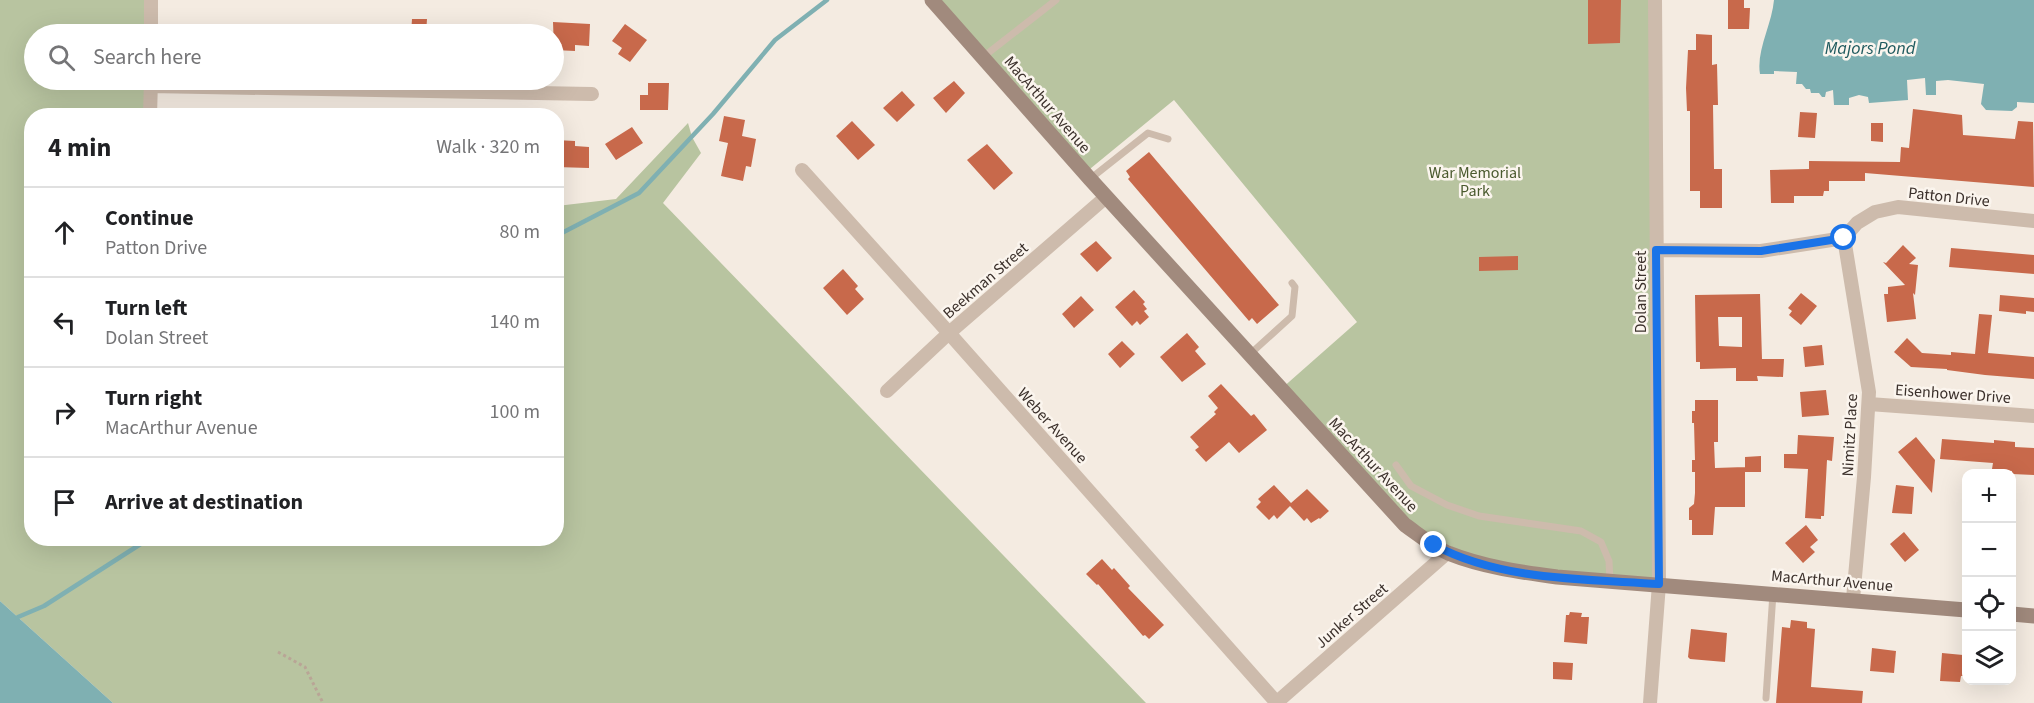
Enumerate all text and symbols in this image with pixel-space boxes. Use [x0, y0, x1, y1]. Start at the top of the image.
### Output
search box [24, 24, 564, 90]
water label: Majors Pond [1825, 36, 1916, 61]
icon: search [45, 41, 78, 74]
text: Search here [93, 41, 201, 73]
street label: MacArthur Avenue [999, 51, 1096, 158]
text: 4 min [48, 129, 111, 166]
text: Walk · 320 m [436, 133, 540, 161]
park label: War Memorial Park [1429, 162, 1521, 202]
street label: Patton Drive [1907, 182, 1991, 212]
text: Continue [105, 202, 194, 234]
icon: ahead [48, 216, 81, 249]
text: 80 m [500, 218, 540, 246]
route start [1830, 224, 1856, 250]
text: Patton Drive [105, 234, 207, 262]
street label: Beekman Street [938, 237, 1034, 324]
street label: Dolan Street [1630, 250, 1652, 333]
text: Turn left [105, 292, 187, 324]
icon: left [48, 306, 81, 339]
text: 140 m [490, 308, 540, 336]
text: Dolan Street [105, 324, 208, 352]
street label: Eisenhower Drive [1894, 379, 2012, 409]
text: Turn right [105, 382, 202, 414]
street label: Weber Avenue [1012, 383, 1092, 469]
street label: Nimitz Place [1837, 393, 1863, 477]
icon: right [48, 396, 81, 429]
text: 100 m [490, 398, 540, 426]
street label: MacArthur Avenue [1324, 413, 1423, 517]
text: MacArthur Avenue [105, 414, 258, 442]
map controls [1962, 469, 2016, 685]
button: + [1962, 469, 2016, 523]
icon: arrive [48, 486, 81, 519]
text: Arrive at destination [105, 486, 303, 518]
button: − [1962, 523, 2016, 577]
route end [1420, 531, 1446, 557]
street label: MacArthur Avenue [1770, 565, 1894, 597]
button: locate [1962, 577, 2016, 631]
street label: Junker Street [1311, 578, 1393, 653]
button: layers [1962, 631, 2016, 685]

